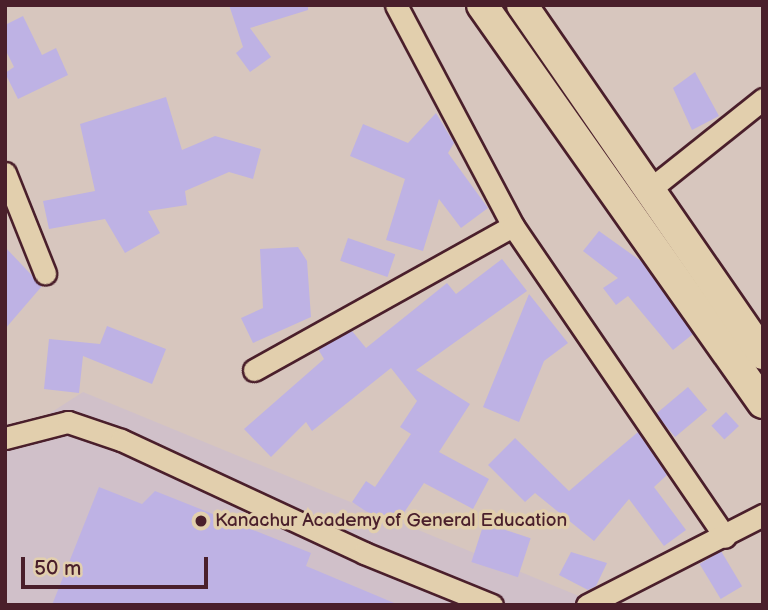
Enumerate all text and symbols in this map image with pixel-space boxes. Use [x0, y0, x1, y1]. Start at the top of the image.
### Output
place label: Kanachur Academy of General Education [215, 510, 568, 532]
marker: Kanachur Academy of General Education [193, 513, 209, 529]
scale bar [24, 544, 212, 588]
text: 50 m [34, 556, 81, 581]

